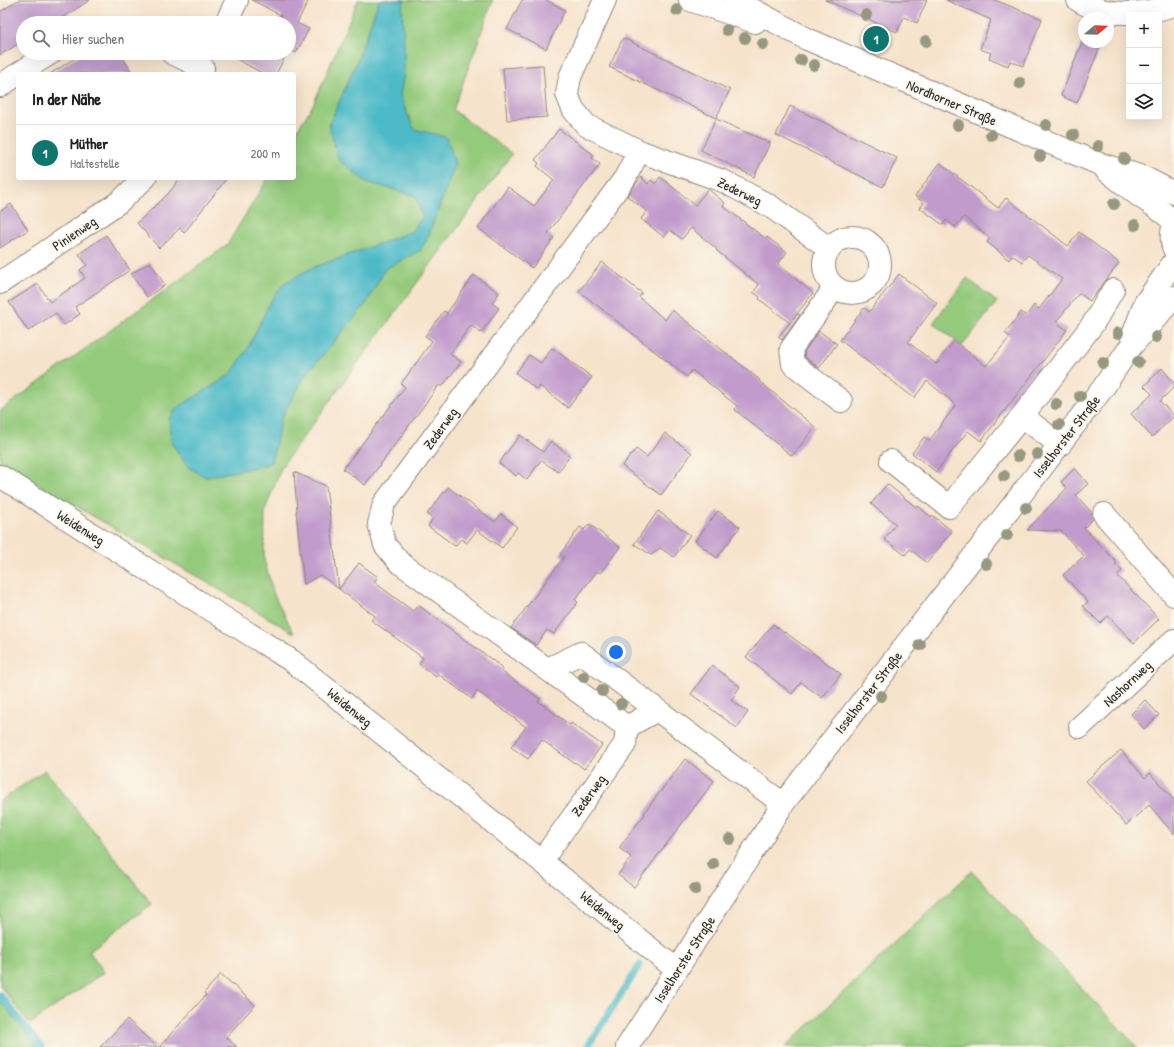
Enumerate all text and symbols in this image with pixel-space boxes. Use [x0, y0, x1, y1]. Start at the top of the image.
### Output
north arrow [1078, 12, 1114, 48]
map controls [1126, 12, 1162, 120]
button: + [1126, 12, 1162, 48]
search box [16, 16, 296, 60]
pin: 1 [863, 24, 889, 54]
icon: search [30, 27, 52, 49]
text: Hier suchen [62, 28, 124, 49]
button: − [1126, 48, 1162, 84]
street label: Nordhorner Straße [903, 74, 1000, 131]
button: layers [1126, 84, 1162, 120]
text: In der Nähe [32, 87, 101, 110]
text: Müther [70, 133, 108, 154]
text: 1 [43, 144, 47, 162]
text: 200 m [250, 144, 280, 162]
text: Haltestelle [70, 154, 120, 172]
street label: Zederweg [714, 172, 765, 211]
street label: Pinienweg [48, 211, 100, 256]
street label: Isselhorster Straße [1028, 391, 1105, 482]
street label: Zederweg [418, 403, 462, 453]
street label: Weidenweg [53, 505, 109, 550]
your location [606, 642, 626, 662]
street label: Isselhorster Straße [830, 647, 907, 738]
street label: Nashornweg [1099, 656, 1156, 711]
street label: Weidenweg [323, 683, 377, 732]
street label: Zederweg [566, 770, 610, 820]
street label: Weidenweg [576, 886, 630, 935]
street label: Isselhorster Straße [649, 912, 720, 1007]

